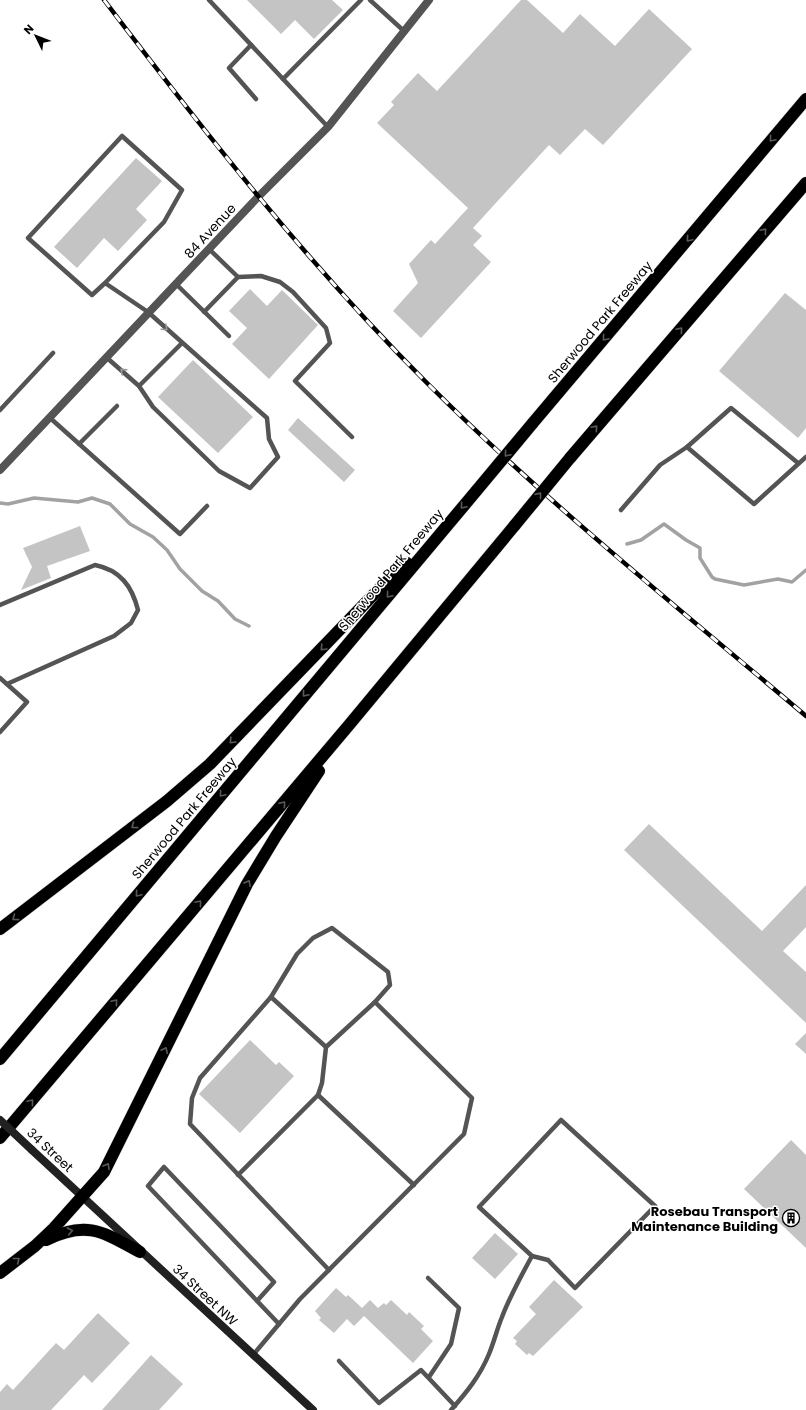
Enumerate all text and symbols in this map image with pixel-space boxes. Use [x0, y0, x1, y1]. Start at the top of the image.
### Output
north arrow [16, 16, 56, 56]
text: N [20, 21, 37, 38]
one-way arrow [770, 134, 777, 142]
street label: 84 Avenue [180, 199, 240, 263]
one-way arrow [760, 228, 767, 236]
one-way arrow [686, 234, 693, 241]
street label: Sherwood Park Freeway [543, 256, 657, 387]
one-way arrow [160, 323, 168, 330]
one-way arrow [675, 327, 682, 334]
one-way arrow [602, 333, 609, 341]
one-way arrow [120, 369, 128, 376]
one-way arrow [591, 426, 598, 433]
one-way arrow [504, 450, 511, 457]
one-way arrow [535, 493, 542, 500]
one-way arrow [461, 501, 468, 508]
street label: Sherwood Park Freeway [334, 504, 448, 635]
one-way arrow [386, 590, 393, 597]
one-way arrow [320, 643, 328, 651]
one-way arrow [303, 690, 310, 697]
one-way arrow [229, 736, 237, 744]
street label: Sherwood Park Freeway [127, 752, 241, 883]
one-way arrow [219, 789, 226, 797]
one-way arrow [278, 801, 285, 808]
one-way arrow [132, 822, 139, 829]
one-way arrow [243, 880, 250, 888]
one-way arrow [136, 889, 143, 896]
one-way arrow [194, 900, 201, 908]
one-way arrow [12, 913, 19, 920]
one-way arrow [110, 1000, 117, 1007]
one-way arrow [160, 1047, 168, 1054]
one-way arrow [26, 1099, 33, 1106]
street label: 34 Street [23, 1123, 78, 1177]
one-way arrow [102, 1163, 109, 1170]
place label: Rosebau Transport Maintenance Building [631, 1202, 778, 1236]
building icon: Rosebau Transport Maintenance Building [781, 1208, 801, 1228]
one-way arrow [67, 1227, 73, 1235]
one-way arrow [13, 1258, 20, 1265]
street label: 34 Street NW [168, 1260, 242, 1330]

